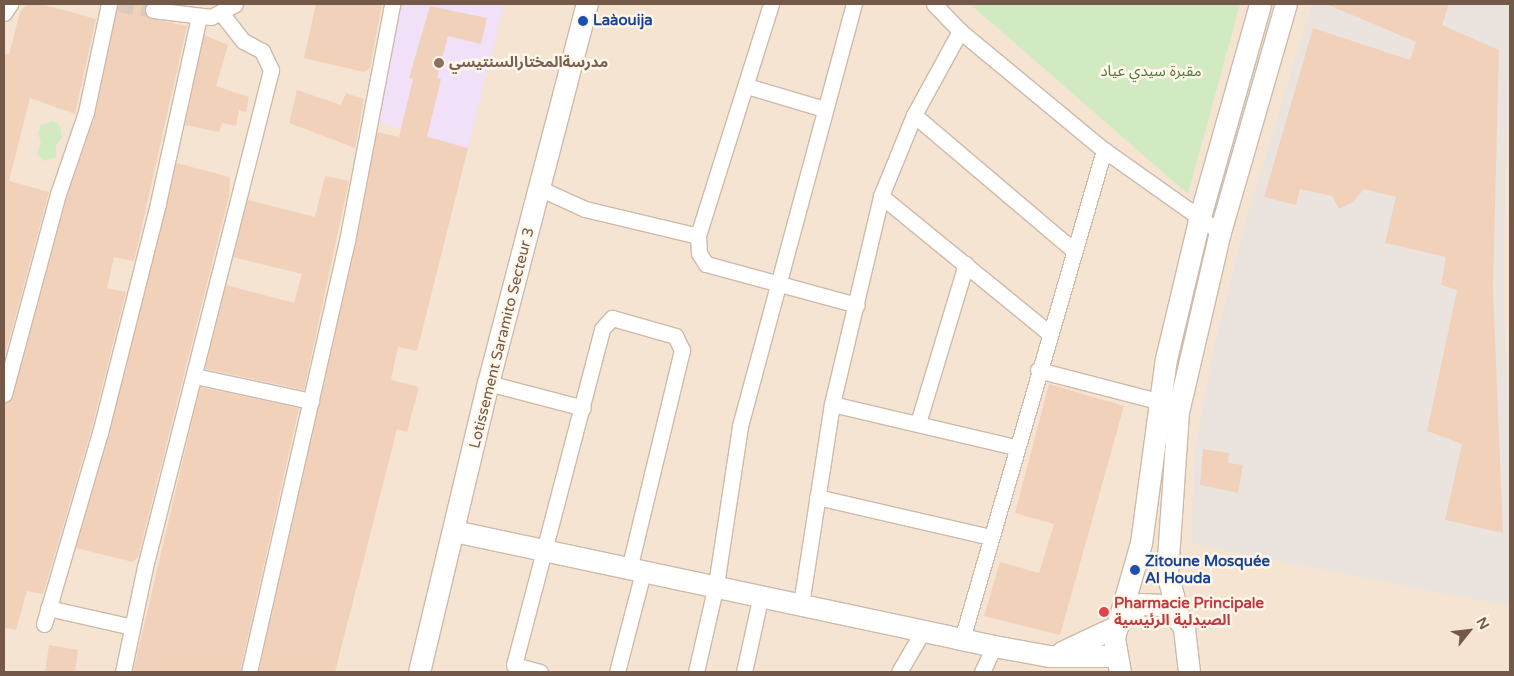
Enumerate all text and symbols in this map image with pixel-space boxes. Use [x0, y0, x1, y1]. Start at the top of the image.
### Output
place label: Laàouija [593, 12, 653, 30]
marker: Laàouija [577, 15, 589, 27]
place label: مدرسةالمختارالسنتيسي [449, 54, 608, 72]
marker: مدرسةالمختارالسنتيسي [433, 57, 445, 69]
park label: مقبرة سيدي عياد [1100, 63, 1202, 81]
street label: Lotissement Saramito Secteur 3 [466, 226, 538, 450]
place label: Zitoune Mosquée Al Houda [1145, 552, 1270, 587]
marker: Zitoune Mosquée Al Houda [1129, 564, 1141, 576]
place label: Pharmacie Principale الصيدلية الرئيسية [1114, 594, 1264, 629]
marker: Pharmacie Principale الصيدلية الرئيسية [1098, 606, 1110, 618]
north arrow [1444, 606, 1494, 656]
text: N [1472, 614, 1493, 633]

